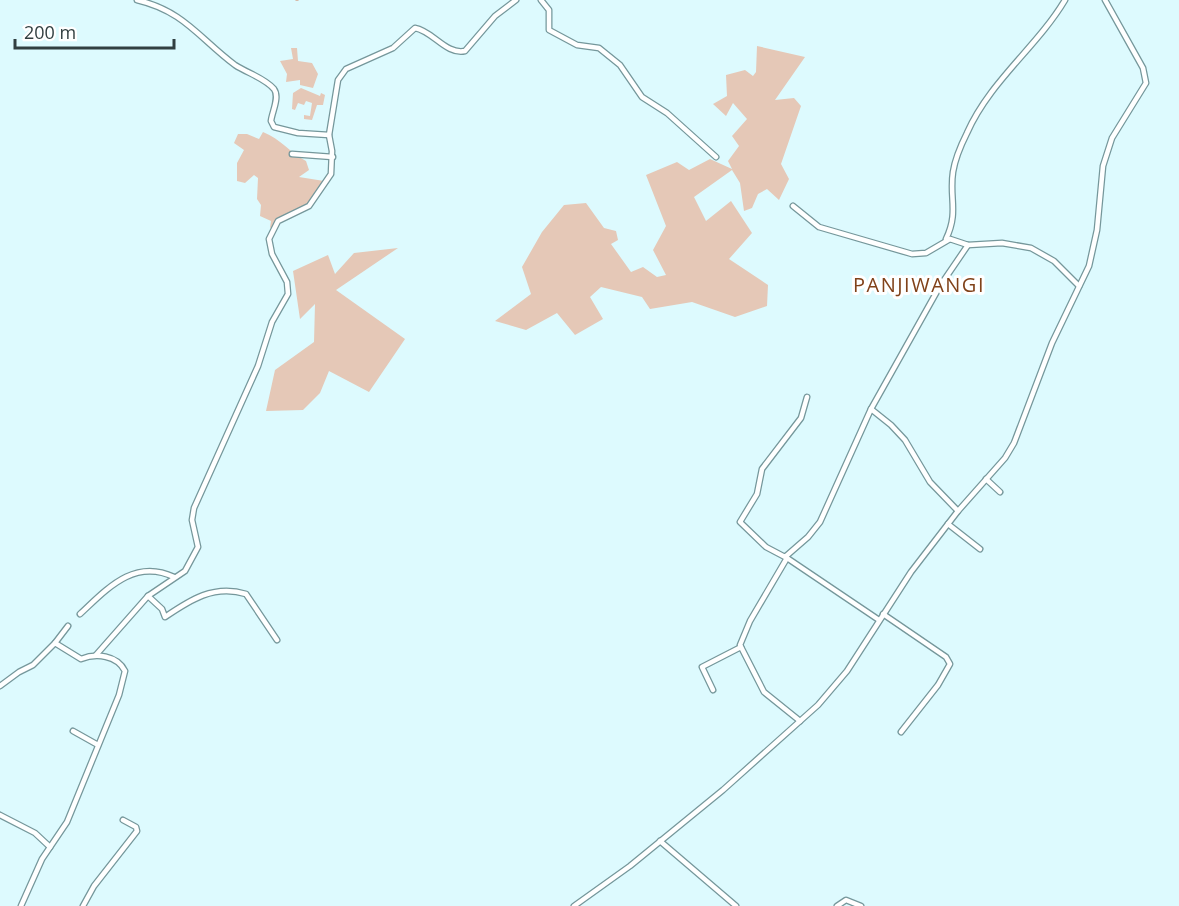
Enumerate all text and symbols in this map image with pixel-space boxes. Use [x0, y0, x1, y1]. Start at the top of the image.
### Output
scale bar [15, 12, 174, 50]
text: 200 m [24, 20, 76, 44]
district label: PANJIWANGI [853, 271, 985, 298]

